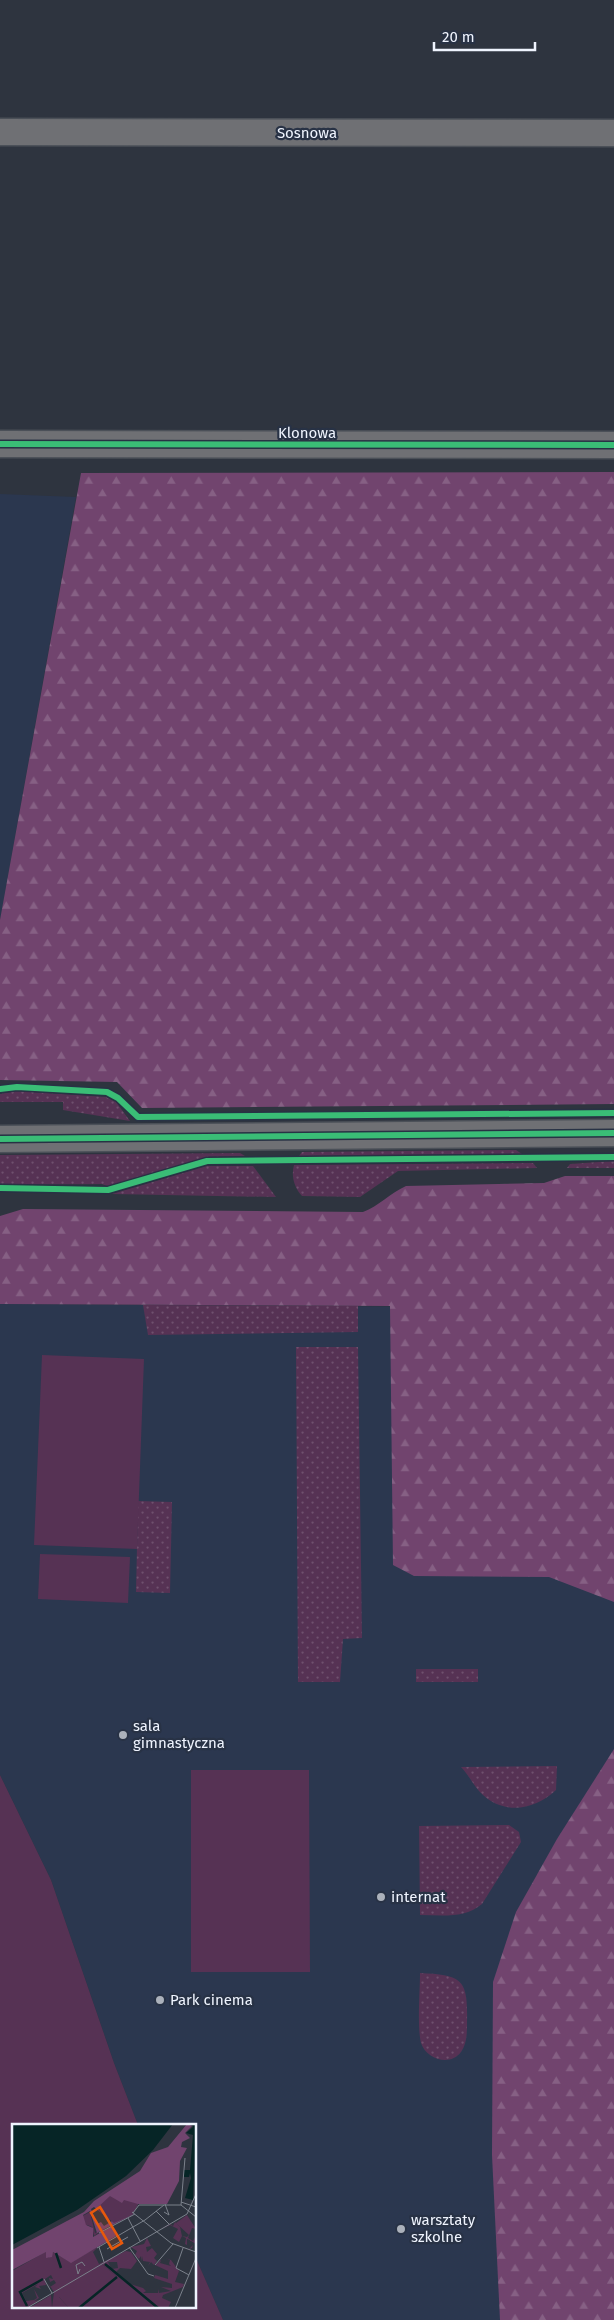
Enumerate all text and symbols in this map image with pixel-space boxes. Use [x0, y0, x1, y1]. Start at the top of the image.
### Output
scale bar [434, 20, 535, 52]
text: 20 m [442, 28, 475, 46]
street label: Sosnowa [277, 124, 337, 142]
street label: Klonowa [278, 424, 336, 442]
place label: sala gimnastyczna [133, 1717, 225, 1752]
marker: sala gimnastyczna [117, 1729, 129, 1741]
place label: internat [391, 1888, 446, 1906]
marker: internat [375, 1891, 387, 1903]
place label: Park cinema [170, 1991, 253, 2009]
marker: Park cinema [154, 1994, 166, 2006]
inset map [12, 2124, 196, 2308]
place label: warsztaty szkolne [411, 2211, 476, 2246]
marker: warsztaty szkolne [395, 2223, 407, 2235]

